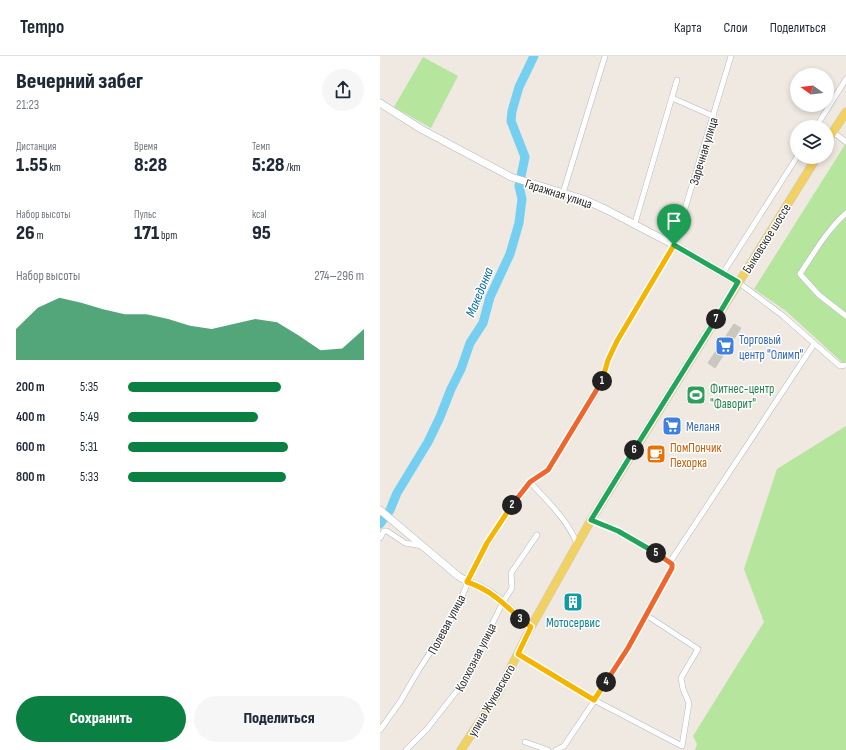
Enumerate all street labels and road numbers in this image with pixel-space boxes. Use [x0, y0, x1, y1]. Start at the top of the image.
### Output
street label: Заречная улица [686, 115, 722, 187]
street label: Гаражная улица [523, 176, 594, 212]
street label: Быковское шоссе [739, 201, 795, 276]
street label: Полевая улица [424, 592, 469, 657]
street label: Колхозная улица [452, 621, 500, 694]
street label: улица Жуковского [465, 661, 519, 740]

